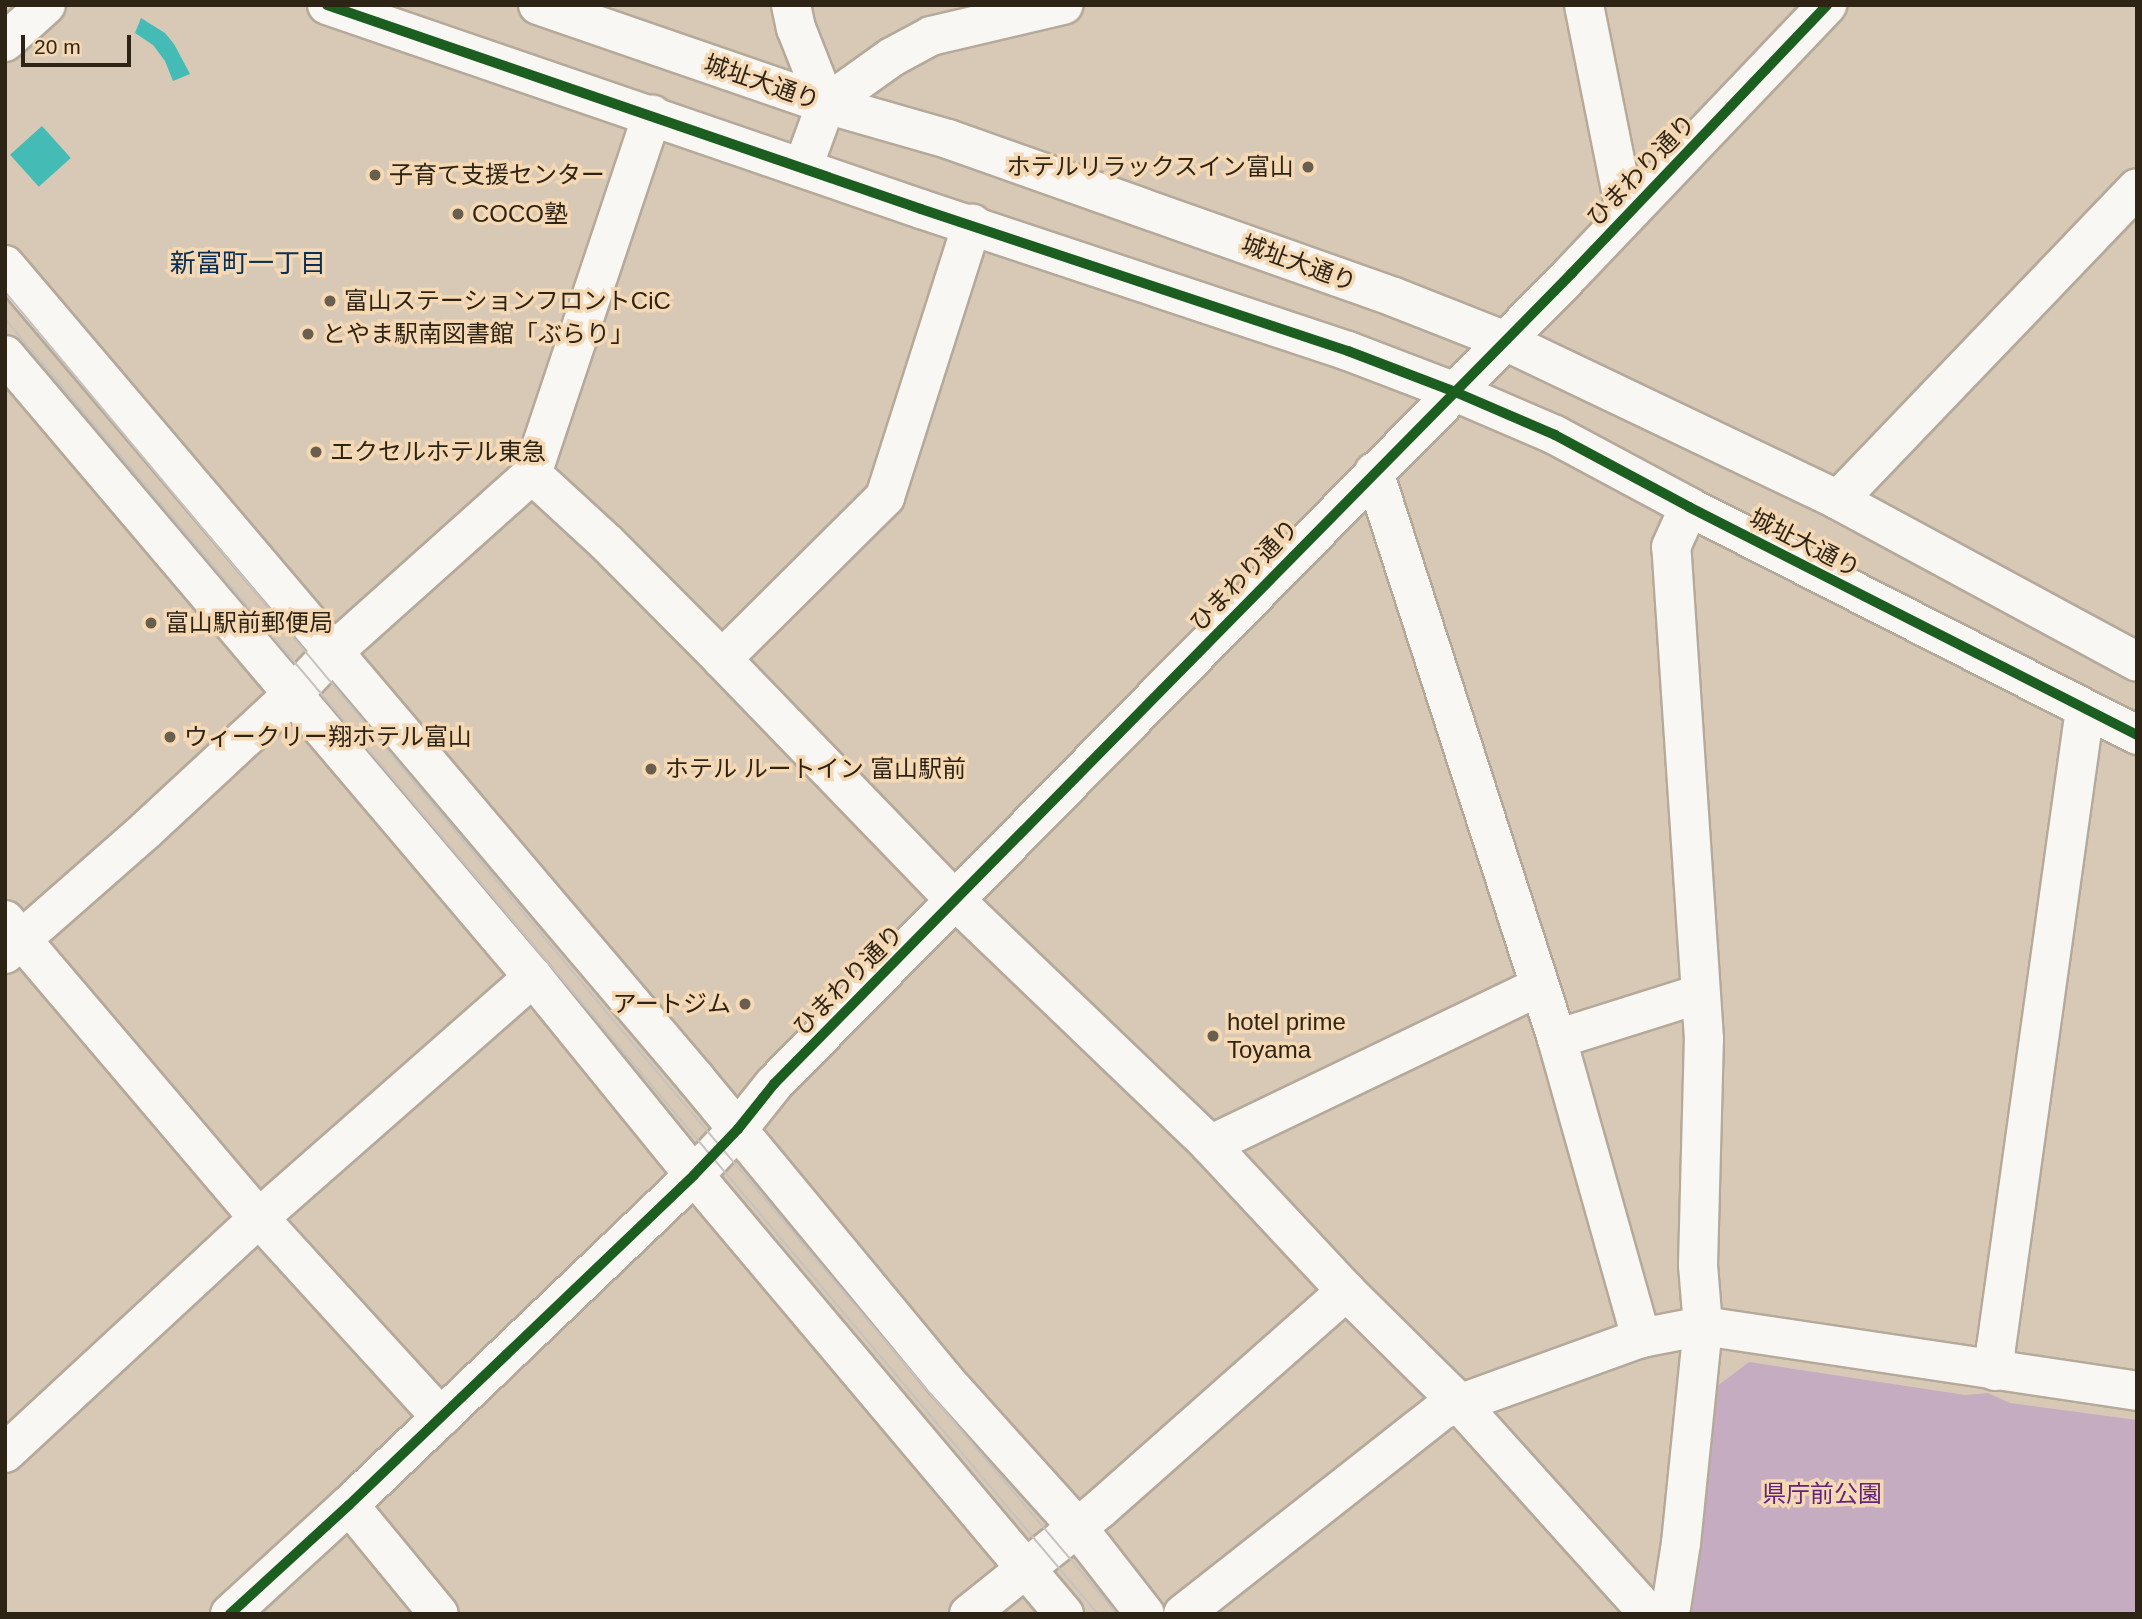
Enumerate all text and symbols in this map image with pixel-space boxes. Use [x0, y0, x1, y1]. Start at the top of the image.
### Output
scale bar [24, 21, 135, 65]
text: 20 m [34, 35, 81, 58]
street label: 城址大通り [701, 49, 823, 115]
street label: ひまわり通り [1581, 108, 1701, 232]
place label: ホテルリラックスイン富山 [1006, 153, 1294, 181]
marker: ホテルリラックスイン富山 [1300, 159, 1316, 175]
place label: 子育て支援センター [389, 161, 605, 189]
marker: 子育て支援センター [367, 167, 383, 183]
place label: COCO塾 [472, 200, 568, 228]
marker: COCO塾 [450, 206, 466, 222]
street label: 城址大通り [1238, 229, 1360, 297]
district label: 新富町一丁目 [170, 248, 326, 280]
place label: 富山ステーションフロントCiC [344, 287, 672, 315]
marker: 富山ステーションフロントCiC [322, 293, 338, 309]
place label: とやま駅南図書館「ぶらり」 [322, 320, 634, 348]
marker: とやま駅南図書館「ぶらり」 [300, 326, 316, 342]
place label: エクセルホテル東急 [330, 438, 546, 466]
marker: エクセルホテル東急 [308, 444, 324, 460]
street label: 城址大通り [1745, 503, 1865, 583]
street label: ひまわり通り [1184, 513, 1304, 637]
place label: 富山駅前郵便局 [165, 609, 333, 637]
marker: 富山駅前郵便局 [143, 615, 159, 631]
place label: ウィークリー翔ホテル富山 [184, 723, 472, 751]
marker: ウィークリー翔ホテル富山 [162, 729, 178, 745]
place label: ホテル ルートイン 富山駅前 [665, 755, 966, 783]
marker: ホテル ルートイン 富山駅前 [643, 761, 659, 777]
street label: ひまわり通り [787, 919, 909, 1041]
place label: アートジム [612, 990, 731, 1018]
marker: アートジム [737, 996, 753, 1012]
place label: hotel prime Toyama [1227, 1008, 1346, 1064]
marker: hotel prime Toyama [1205, 1028, 1221, 1044]
park label: 県庁前公園 [1762, 1480, 1882, 1508]

